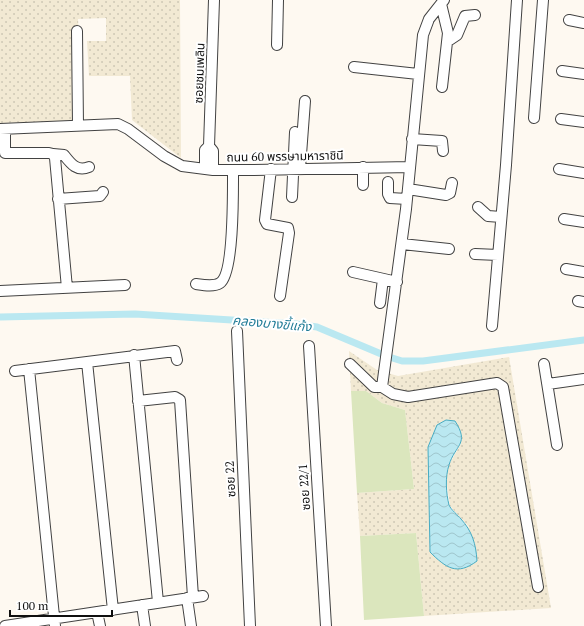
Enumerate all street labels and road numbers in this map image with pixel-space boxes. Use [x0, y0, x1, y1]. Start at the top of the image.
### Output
street label: ซอยชมเพลิน [190, 42, 208, 104]
street label: ถนน 60 พรรษามหาราชินี [226, 147, 344, 165]
street label: ซอย 22 [222, 460, 238, 498]
street label: ซอย 22/1 [295, 463, 313, 511]

